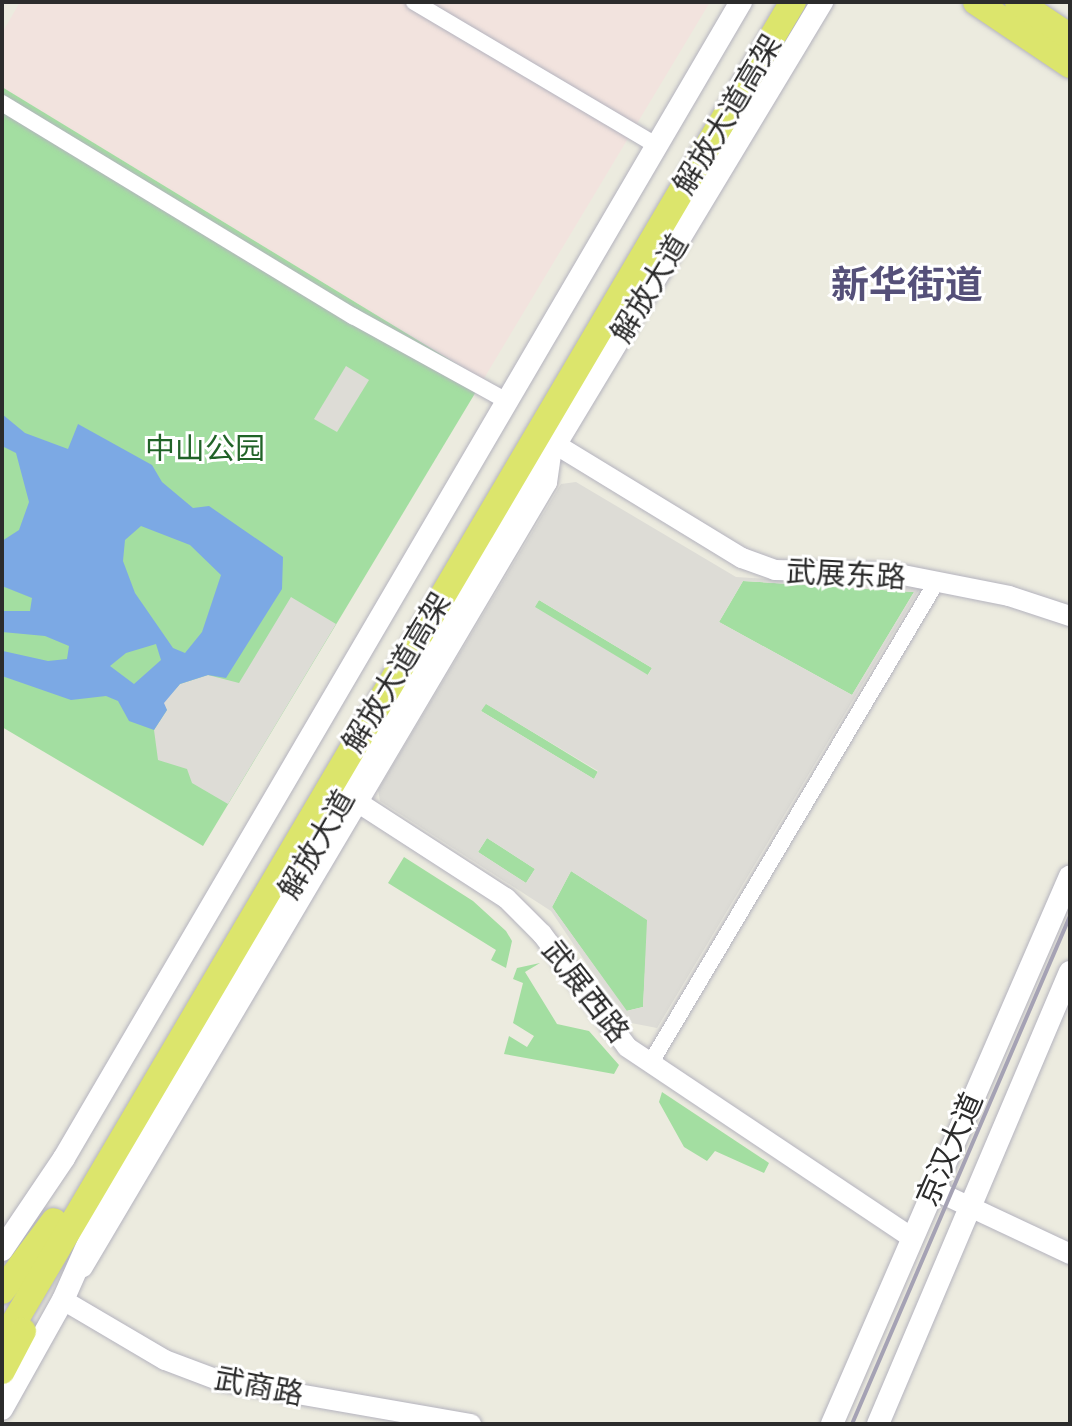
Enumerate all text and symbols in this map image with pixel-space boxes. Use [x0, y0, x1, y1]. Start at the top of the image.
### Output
street label: 解放大道高架 [665, 28, 789, 200]
street label: 解放大道 [603, 227, 695, 349]
district label: 新华街道 [831, 261, 983, 307]
park label: 中山公园 [145, 430, 265, 466]
street label: 武展东路 [785, 553, 907, 595]
street label: 解放大道高架 [334, 586, 458, 758]
street label: 解放大道 [270, 783, 362, 905]
street label: 武展西路 [535, 933, 637, 1049]
street label: 京汉大道 [908, 1087, 990, 1211]
street label: 武商路 [211, 1360, 307, 1412]

